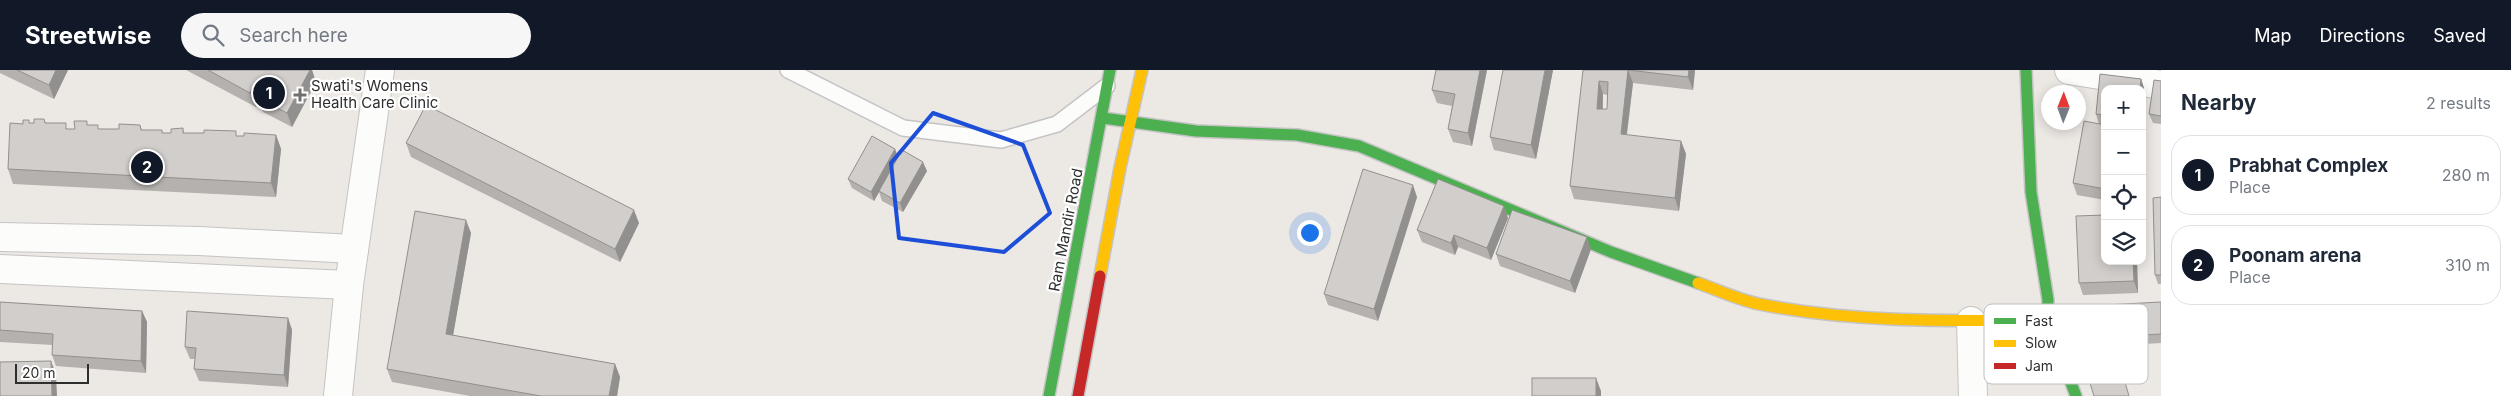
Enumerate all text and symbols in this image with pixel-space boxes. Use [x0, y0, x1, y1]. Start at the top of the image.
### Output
search box [181, 13, 531, 58]
text: Streetwise [25, 21, 151, 50]
icon: search [199, 21, 227, 49]
text: Search here [239, 24, 348, 47]
text: Map [2254, 25, 2292, 46]
text: Directions [2320, 25, 2405, 46]
text: Saved [2433, 25, 2486, 46]
pin: 1 [253, 74, 285, 112]
place label: Swati's Womens Health Care Clinic [311, 76, 438, 112]
north arrow [2041, 85, 2086, 130]
map controls [2101, 85, 2146, 265]
button: + [2101, 85, 2146, 130]
marker: Swati's Womens Health Care Clinic [293, 88, 307, 102]
text: Nearby [2181, 90, 2256, 115]
text: 2 results [2426, 93, 2491, 113]
button: − [2101, 130, 2146, 175]
pin: 2 [131, 148, 163, 186]
text: Prabhat Complex [2229, 154, 2388, 177]
text: 1 [2195, 165, 2201, 185]
text: 280 m [2442, 165, 2490, 185]
street label: Ram Mandir Road [1044, 167, 1087, 293]
button: locate [2101, 175, 2146, 220]
text: Place [2229, 177, 2271, 197]
your location [1297, 220, 1323, 246]
button: layers [2101, 220, 2146, 265]
text: Poonam arena [2229, 244, 2362, 267]
text: 2 [2193, 255, 2203, 275]
text: 310 m [2445, 255, 2490, 275]
text: Place [2229, 267, 2271, 287]
legend [1984, 304, 2148, 384]
text: Fast [2025, 312, 2053, 329]
text: Slow [2025, 334, 2057, 351]
text: Jam [2025, 357, 2053, 374]
scale bar [15, 361, 89, 384]
text: 20 m [22, 364, 56, 381]

